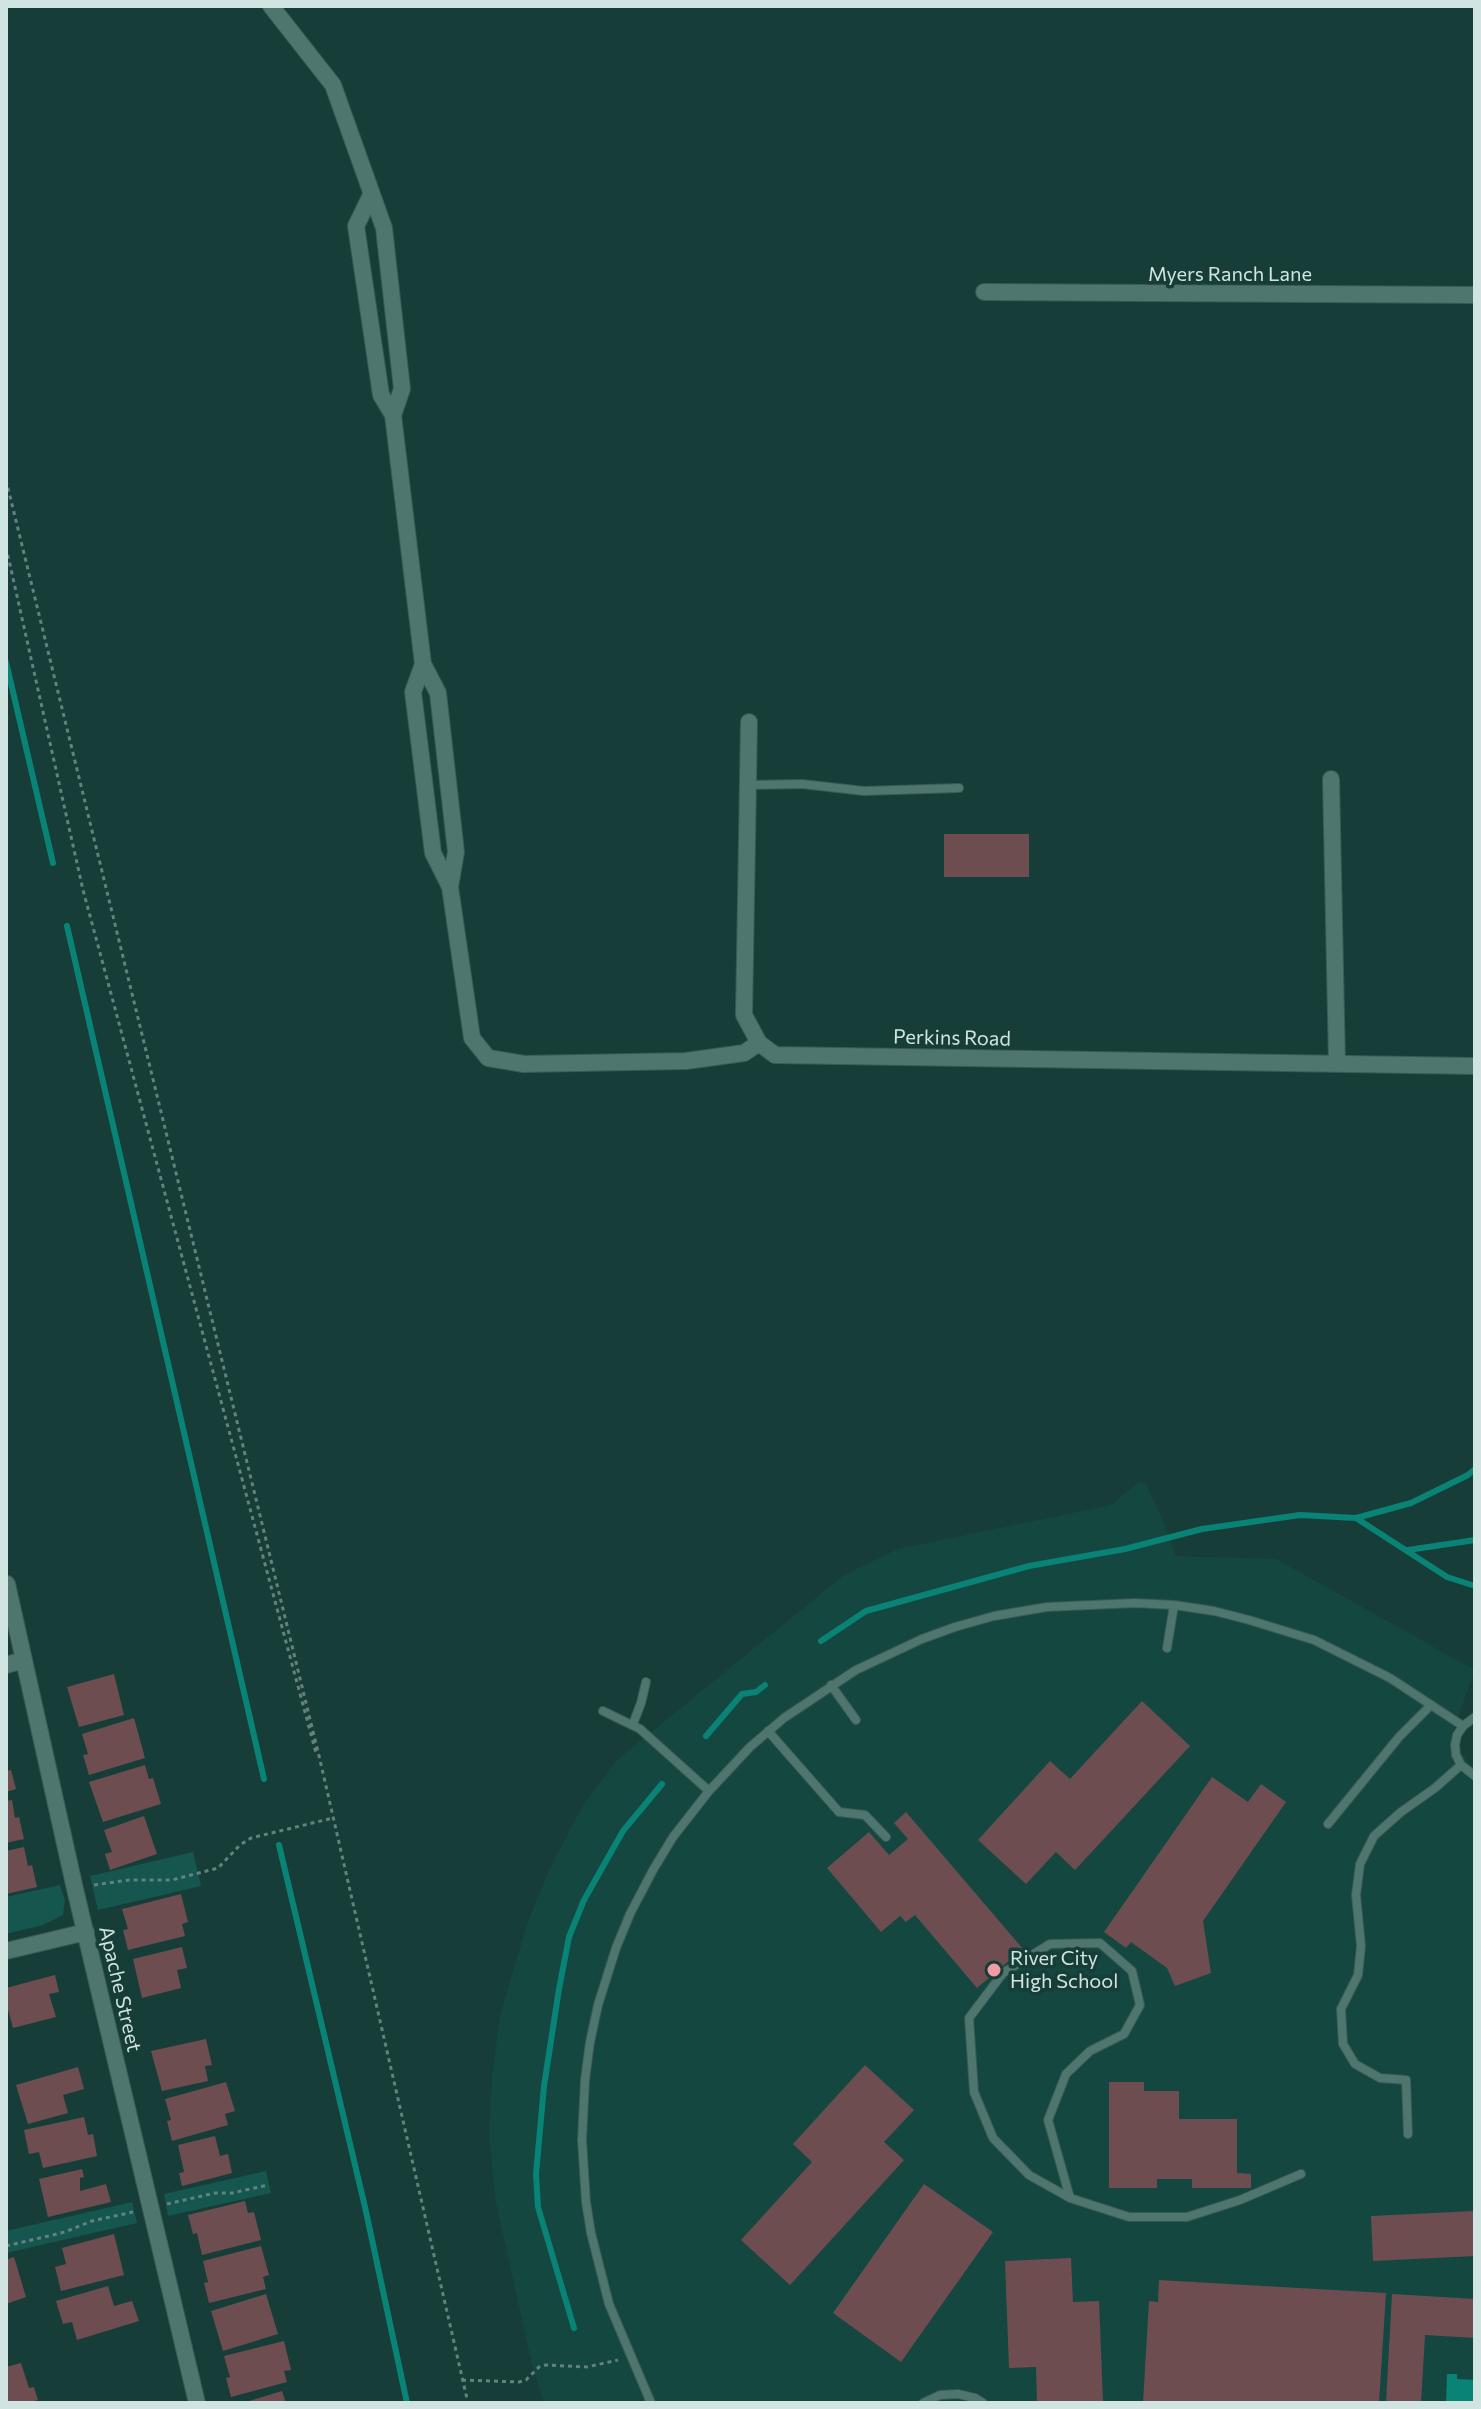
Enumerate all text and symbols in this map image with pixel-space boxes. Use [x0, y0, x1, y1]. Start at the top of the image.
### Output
street label: Myers Ranch Lane [1148, 262, 1312, 286]
street label: Perkins Road [893, 1025, 1011, 1051]
street label: Apache Street [94, 1924, 146, 2054]
place label: River City High School [1010, 1946, 1118, 1993]
marker: River City High School [985, 1961, 1003, 1979]

